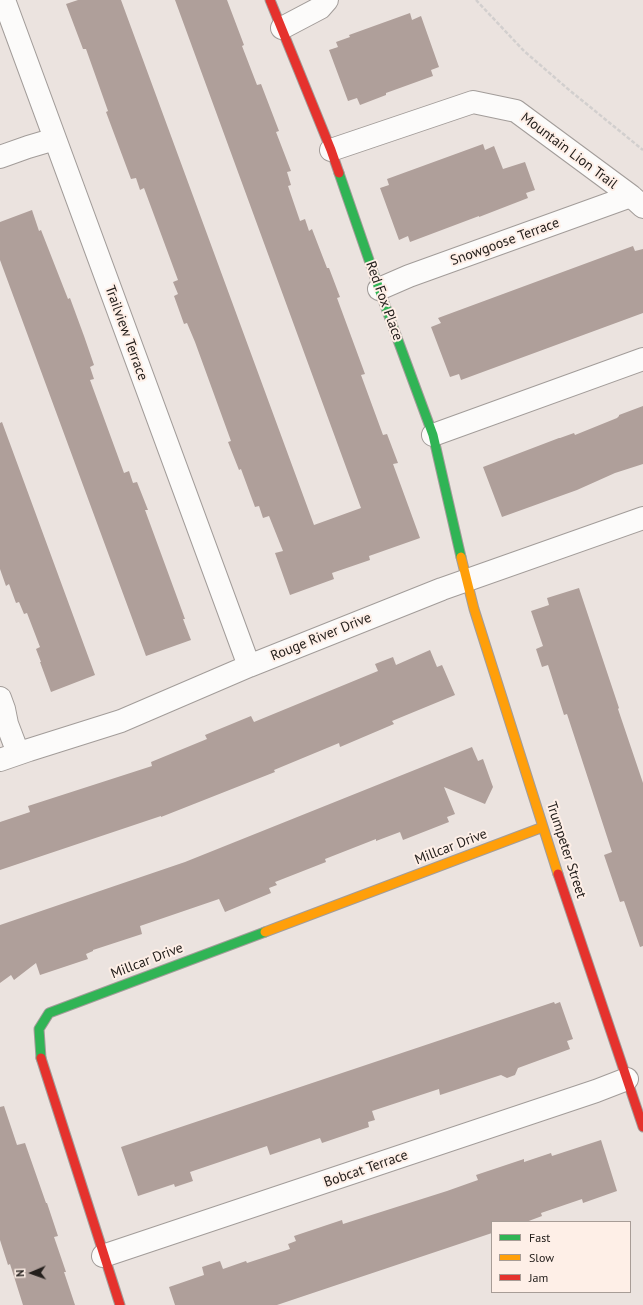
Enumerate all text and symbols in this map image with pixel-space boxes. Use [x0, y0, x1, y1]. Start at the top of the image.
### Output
street label: Mountain Lion Trail [517, 109, 621, 193]
street label: Snowgoose Terrace [448, 215, 562, 269]
street label: Red Fox Place [362, 259, 406, 343]
street label: Trailview Terrace [101, 283, 151, 383]
street label: Rouge River Drive [268, 609, 374, 665]
street label: Trumpeter Street [542, 800, 590, 900]
street label: Millcar Drive [412, 826, 490, 868]
street label: Millcar Drive [108, 940, 186, 982]
street label: Bobcat Terrace [322, 1147, 410, 1191]
legend [491, 1221, 631, 1293]
text: Fast [529, 1230, 550, 1245]
text: Slow [529, 1250, 554, 1265]
north arrow [12, 1253, 52, 1293]
text: N [13, 1270, 27, 1277]
text: Jam [529, 1270, 548, 1285]

